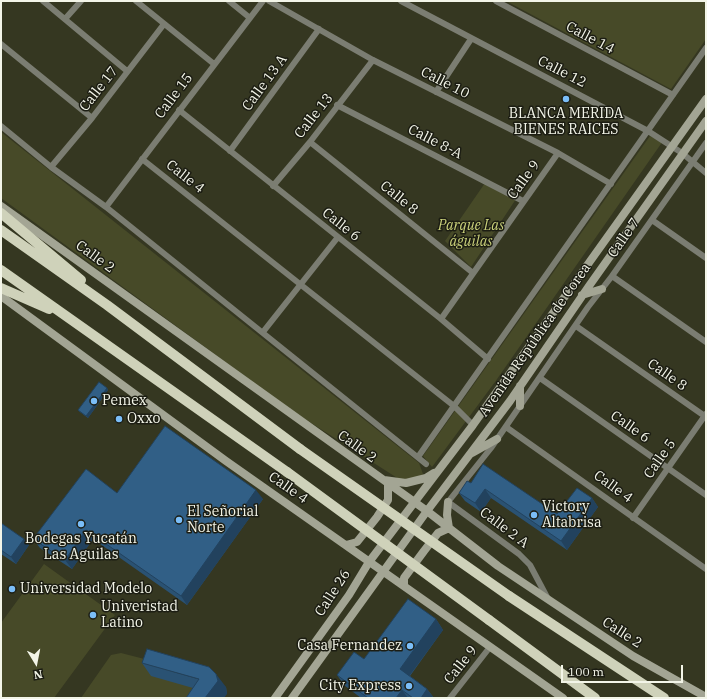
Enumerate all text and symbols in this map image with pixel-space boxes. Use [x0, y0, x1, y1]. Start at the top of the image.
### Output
street label: Calle 14 [563, 18, 617, 58]
street label: Calle 13 A [239, 52, 291, 114]
street label: Calle 12 [535, 53, 589, 91]
street label: Calle 17 [76, 63, 122, 115]
street label: Calle 10 [418, 64, 472, 102]
street label: Calle 15 [151, 70, 197, 122]
street label: Calle 13 [291, 90, 337, 142]
marker: BLANCA MERIDA BIENES RAICES [561, 94, 571, 104]
place label: BLANCA MERIDA BIENES RAICES [509, 106, 623, 138]
street label: Calle 8-A [405, 121, 465, 163]
street label: Calle 4 [162, 157, 208, 197]
street label: Calle 9 [504, 157, 544, 203]
street label: Calle 8 [377, 178, 421, 218]
street label: Calle 6 [318, 205, 364, 245]
street label: Calle 7 [604, 215, 644, 261]
park label: Parque Las águilas [438, 218, 504, 250]
street label: Calle 2 [72, 237, 118, 277]
street label: Avenida República de Corea [476, 260, 594, 420]
street label: Calle 8 [644, 355, 690, 395]
place label: Pemex [102, 393, 147, 409]
marker: Pemex [89, 396, 99, 406]
street label: Calle 6 [607, 407, 653, 447]
place label: Oxxo [127, 411, 160, 427]
marker: Oxxo [114, 414, 124, 424]
street label: Calle 2 [334, 427, 380, 467]
street label: Calle 5 [640, 436, 680, 482]
street label: Calle 4 [590, 467, 636, 507]
street label: Calle 4 [265, 468, 311, 508]
place label: Victory Altabrisa [542, 499, 602, 532]
place label: El Señorial Norte [187, 504, 258, 536]
street label: Calle 2 A [476, 504, 532, 552]
marker: Victory Altabrisa [529, 510, 539, 520]
marker: El Señorial Norte [174, 515, 184, 525]
marker: Bodegas Yucatán Las Aguilas [76, 519, 86, 529]
place label: Bodegas Yucatán Las Aguilas [25, 531, 137, 564]
street label: Calle 26 [312, 566, 354, 620]
place label: Universidad Modelo [20, 581, 152, 597]
marker: Universidad Modelo [7, 584, 17, 594]
place label: Univeristad Latino [101, 599, 178, 632]
marker: Univeristad Latino [88, 610, 98, 620]
street label: Calle 2 [599, 614, 645, 652]
place label: Casa Fernandez [297, 638, 402, 654]
marker: Casa Fernandez [405, 641, 415, 651]
street label: Calle 9 [441, 642, 481, 688]
north arrow [16, 643, 56, 683]
scale bar [563, 657, 685, 683]
text: 100 m [568, 664, 604, 679]
text: N [33, 667, 44, 682]
place label: City Express [319, 678, 401, 694]
marker: City Express [404, 681, 414, 691]

